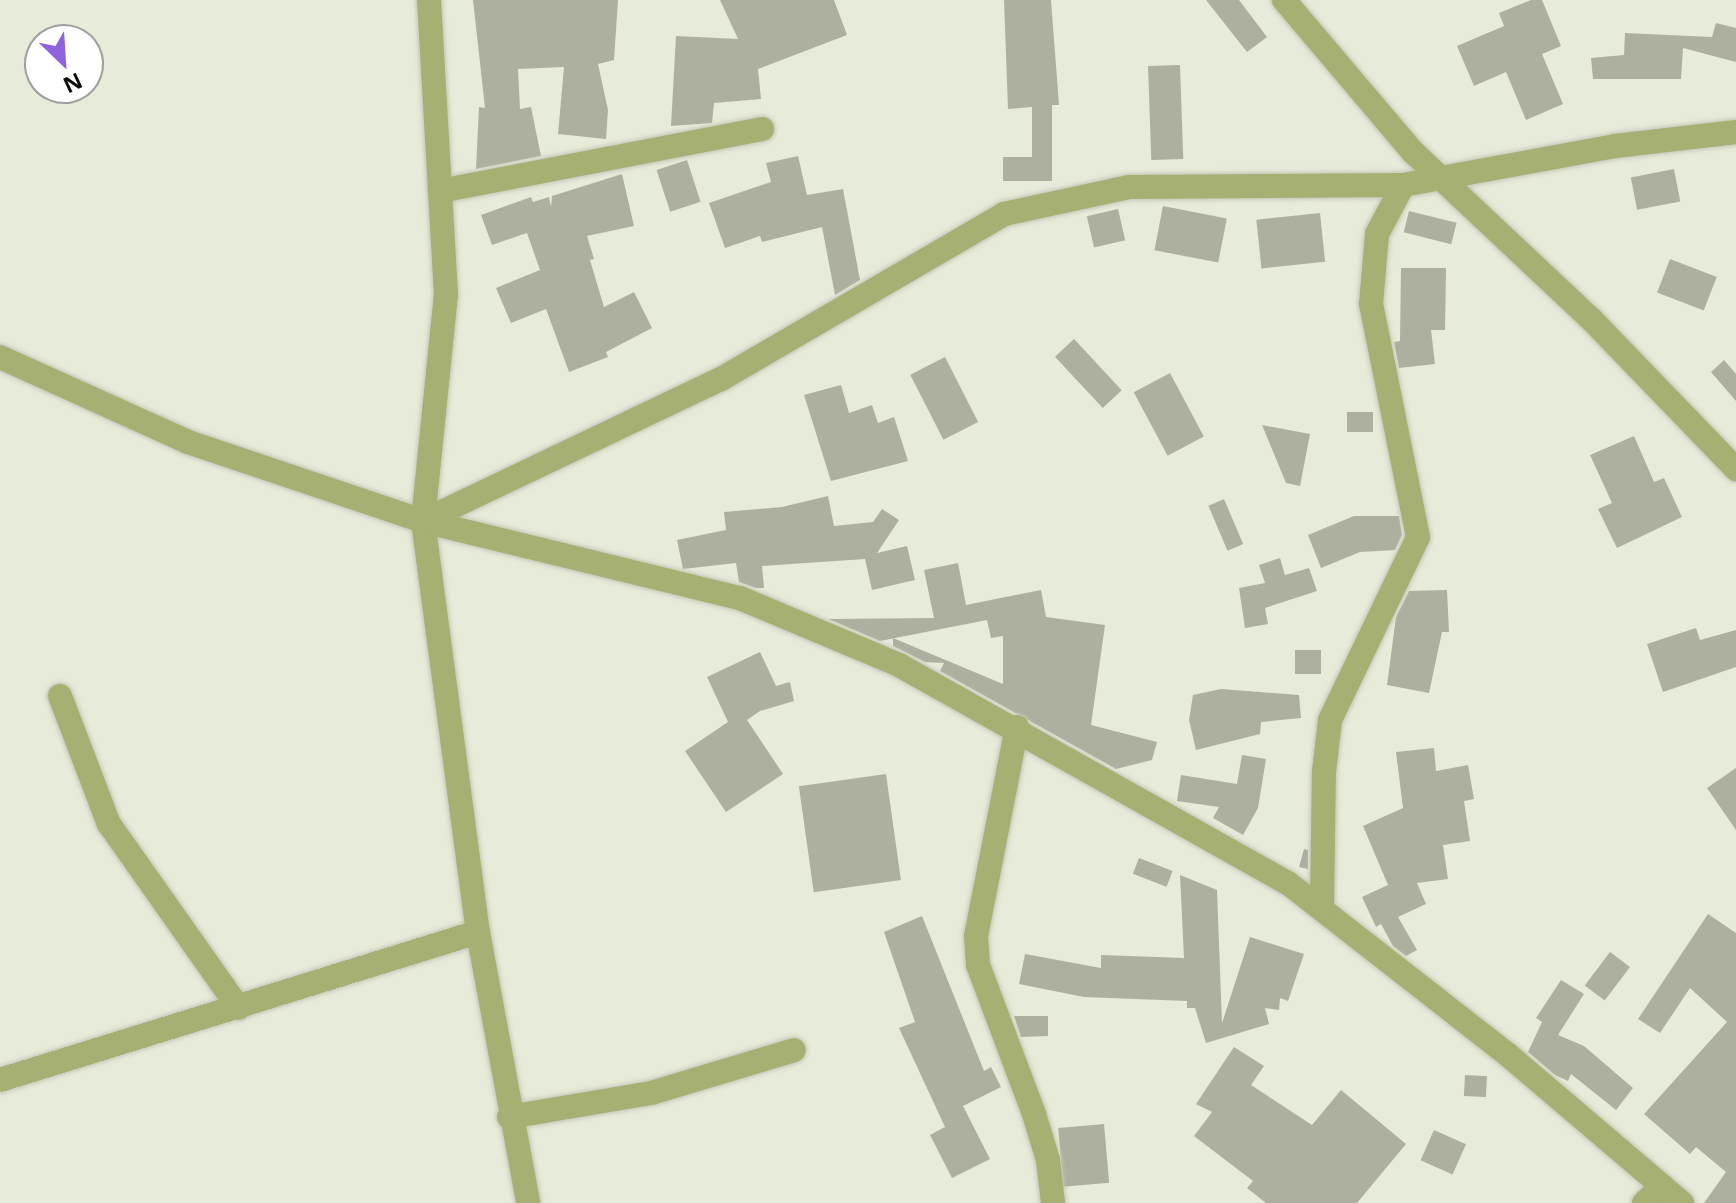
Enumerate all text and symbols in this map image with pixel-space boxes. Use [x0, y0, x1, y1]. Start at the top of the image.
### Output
north arrow [24, 24, 104, 104]
text: N [59, 67, 88, 101]

